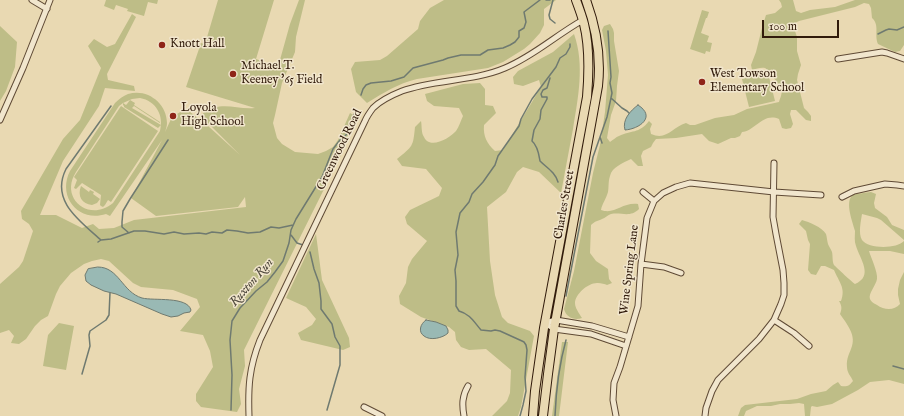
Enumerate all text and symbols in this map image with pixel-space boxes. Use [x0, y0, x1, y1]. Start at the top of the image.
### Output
scale bar [764, 12, 841, 38]
text: 100 m [769, 19, 797, 34]
place label: Knott Hall [170, 38, 224, 52]
marker: Knott Hall [157, 40, 167, 50]
place label: Michael T. Keeney '65 Field [241, 60, 322, 88]
place label: West Towson Elementary School [710, 68, 804, 96]
marker: Michael T. Keeney '65 Field [228, 69, 238, 79]
marker: West Towson Elementary School [697, 77, 707, 87]
place label: Loyola High School [181, 102, 244, 130]
street label: Greenwood Road [314, 107, 366, 193]
marker: Loyola High School [168, 111, 178, 121]
street label: Charles Street [552, 169, 578, 241]
street label: Wine Spring Lane [617, 224, 643, 316]
water label: Ruxton Run [227, 256, 277, 310]

